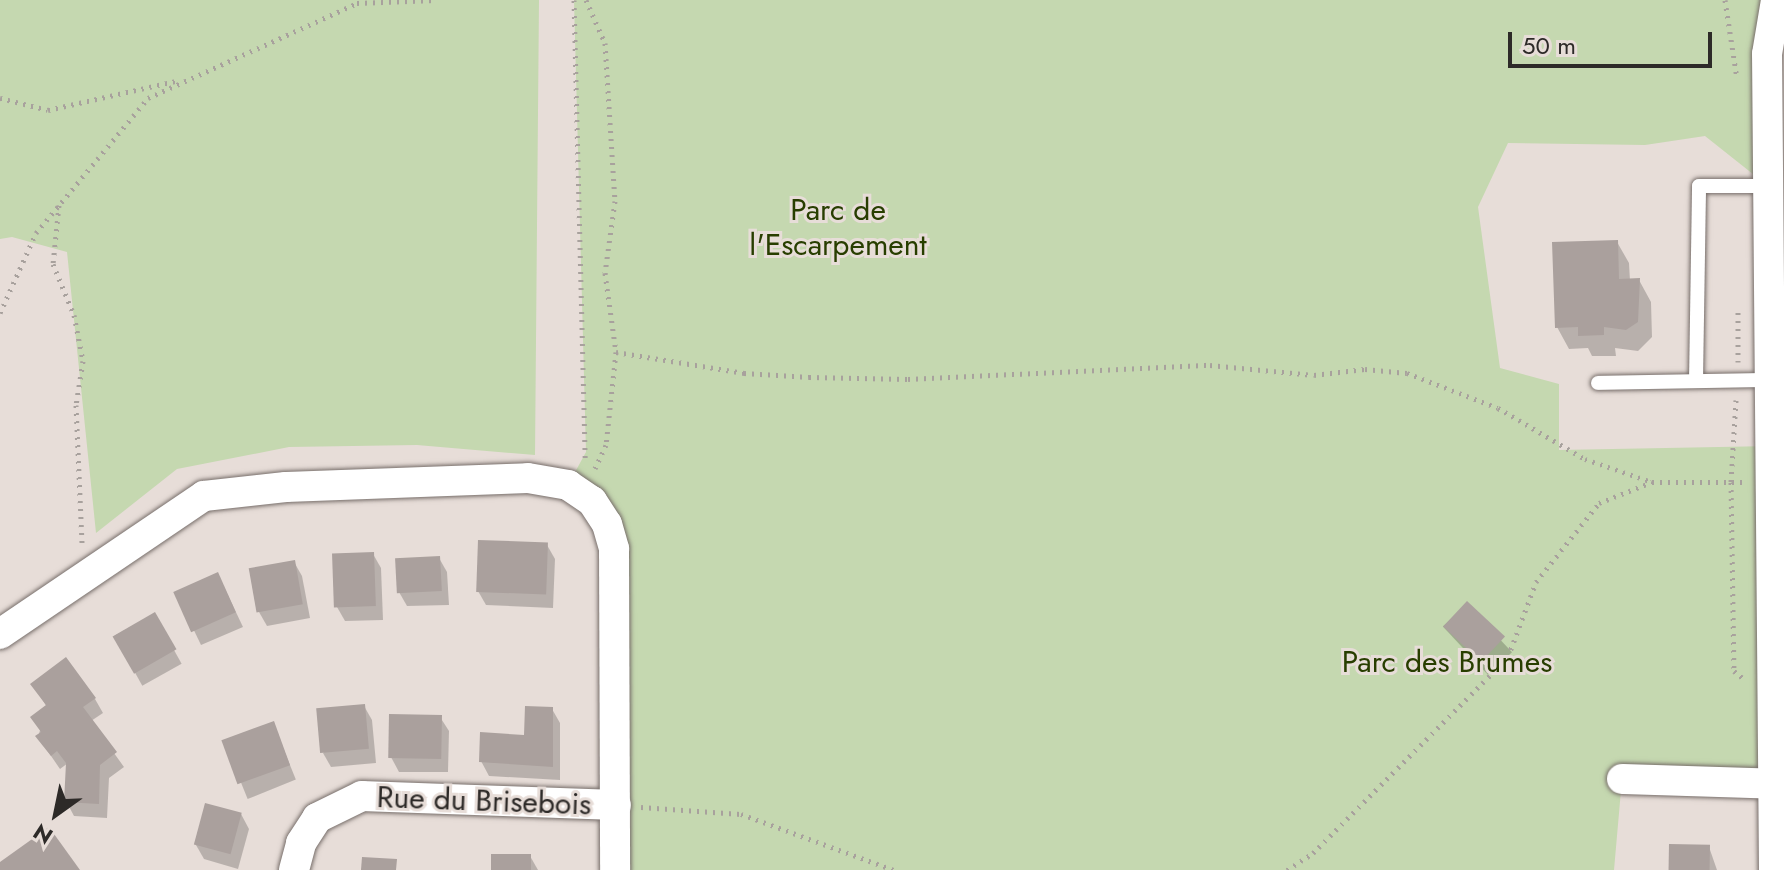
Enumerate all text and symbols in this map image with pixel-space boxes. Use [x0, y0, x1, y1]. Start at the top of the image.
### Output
scale bar [1512, 16, 1716, 66]
text: 50 m [1522, 28, 1576, 63]
park label: Parc de l'Escarpement [749, 192, 927, 262]
park label: Parc des Brumes [1342, 644, 1552, 680]
north arrow [16, 774, 96, 854]
street label: Rue du Brisebois [376, 779, 592, 823]
text: N [27, 816, 59, 852]

